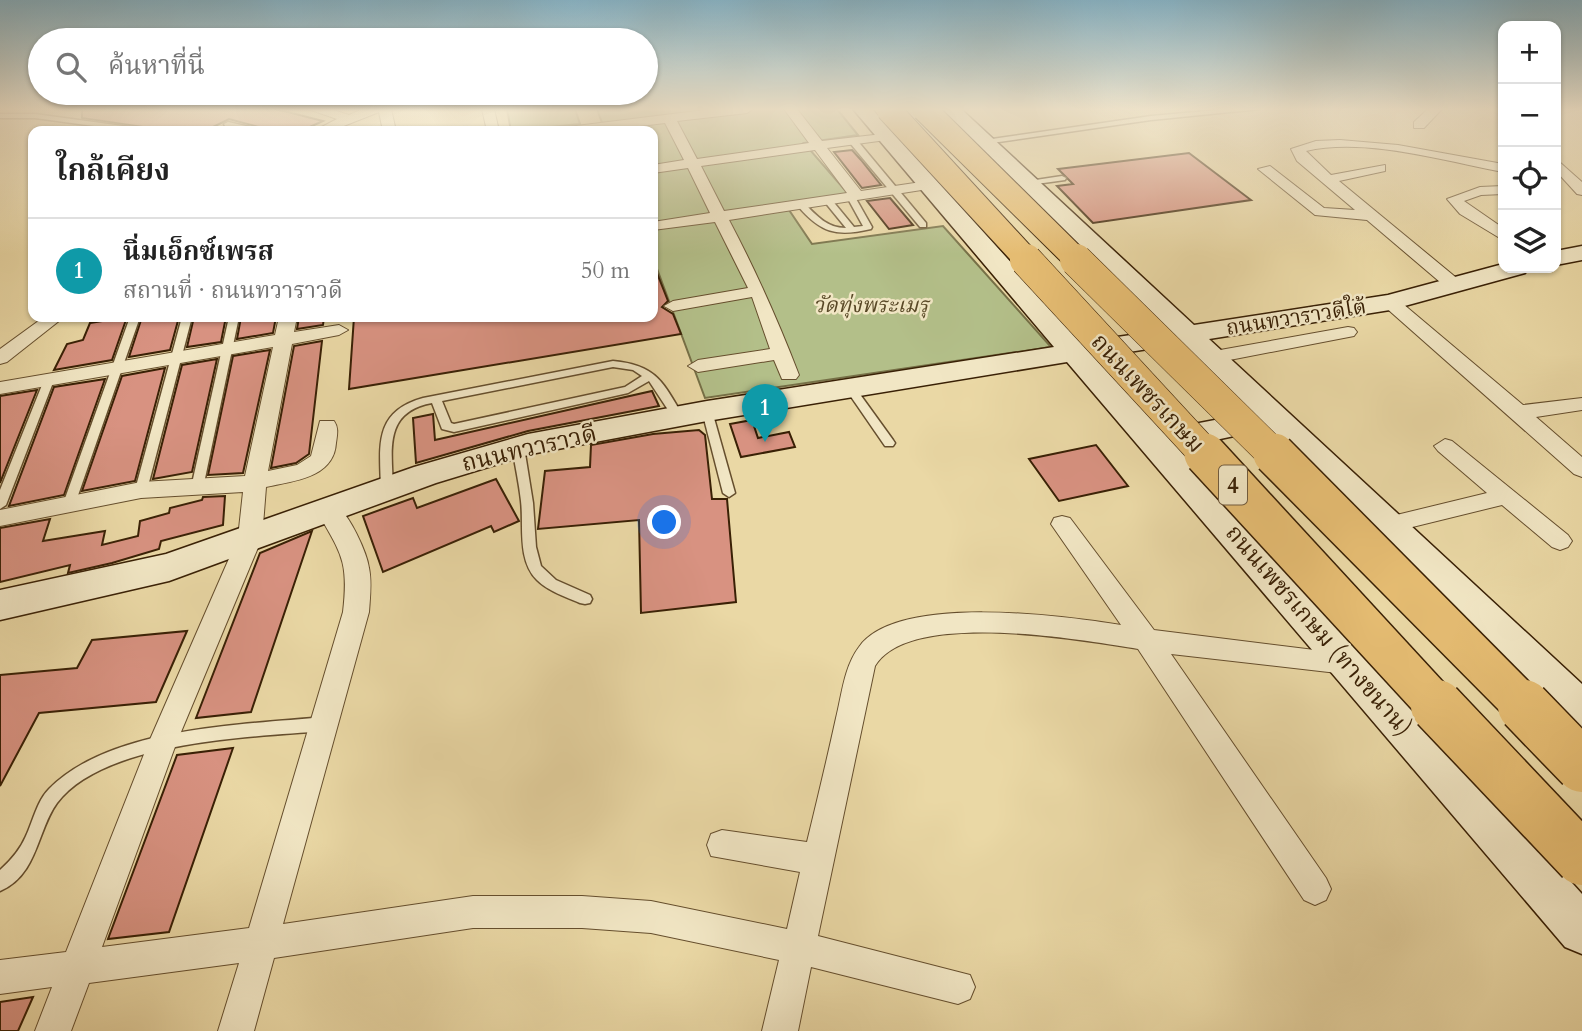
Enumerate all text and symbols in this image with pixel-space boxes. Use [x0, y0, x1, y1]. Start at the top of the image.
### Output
map controls [1498, 21, 1561, 273]
button: + [1498, 21, 1561, 84]
search box [28, 28, 658, 105]
icon: search [52, 48, 90, 86]
text: ค้นหาที่นี่ [108, 48, 205, 83]
button: − [1498, 84, 1561, 147]
button: locate [1498, 147, 1561, 210]
text: ใกล้เคียง [56, 150, 170, 191]
button: layers [1498, 210, 1561, 273]
text: นิ่มเอ็กซ์เพรส [123, 234, 274, 269]
text: 1 [73, 255, 85, 286]
text: 50 m [581, 255, 630, 286]
text: สถานที่ · ถนนทวาราวดี [123, 275, 343, 306]
park label: วัดทุ่งพระเมรุ [813, 291, 931, 320]
street label: ถนนทวาราวดีใต้ [1224, 291, 1368, 343]
street label: ถนนเพชรเกษม [1083, 326, 1212, 460]
pin: 1 [742, 384, 788, 442]
street label: ถนนทวาราวดี [458, 417, 600, 480]
road number: 4 [1219, 466, 1247, 505]
your location [647, 505, 681, 539]
street label: ถนนเพชรเกษม (ทางขนาน) [1218, 518, 1420, 743]

